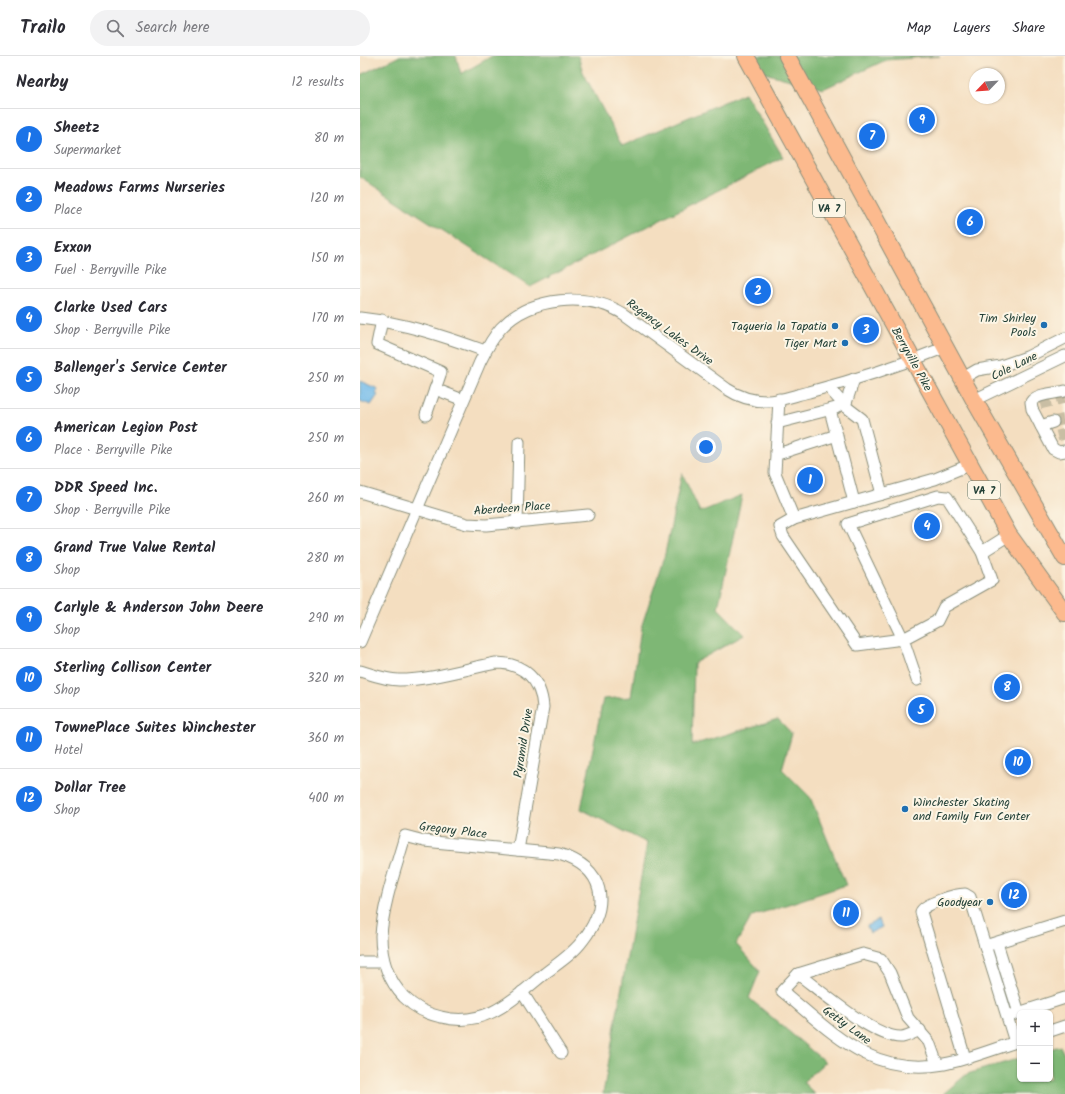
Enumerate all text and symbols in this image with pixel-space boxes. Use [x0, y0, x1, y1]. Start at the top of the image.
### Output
search box [90, 10, 370, 46]
text: Trailo [20, 13, 66, 43]
text: Search here [136, 16, 210, 40]
icon: search [104, 17, 126, 39]
text: Map [907, 17, 931, 39]
text: Layers [953, 17, 991, 39]
text: Share [1013, 17, 1045, 39]
north arrow [969, 68, 1005, 104]
text: Nearby [16, 69, 68, 96]
text: 12 results [291, 72, 344, 93]
pin: 9 [909, 105, 935, 135]
text: Sheetz [54, 116, 99, 140]
pin: 7 [859, 121, 885, 151]
text: 1 [27, 128, 31, 149]
text: 80 m [314, 128, 344, 149]
text: Supermarket [54, 140, 121, 161]
text: Meadows Farms Nurseries [54, 176, 225, 200]
text: 2 [25, 188, 33, 209]
text: 120 m [310, 188, 344, 209]
road number: VA 7 [813, 199, 845, 217]
text: Place [54, 200, 82, 221]
pin: 6 [957, 207, 983, 237]
text: Exxon [54, 236, 92, 260]
text: 3 [25, 248, 33, 269]
text: 150 m [311, 248, 344, 269]
text: Fuel · Berryville Pike [54, 260, 167, 281]
pin: 2 [745, 276, 771, 306]
street label: Regency Lakes Drive [622, 294, 718, 371]
text: Clarke Used Cars [54, 296, 167, 320]
text: 4 [25, 308, 33, 329]
text: 170 m [312, 308, 344, 329]
place label: Tim Shirley Pools [979, 309, 1036, 342]
pin: 3 [853, 315, 879, 345]
place label: Taqueria la Tapatia [731, 317, 827, 336]
text: Shop · Berryville Pike [54, 320, 170, 341]
marker: Tim Shirley Pools [1039, 320, 1049, 330]
marker: Taqueria la Tapatia [830, 321, 840, 331]
street label: Berryville Pike [886, 324, 937, 395]
place label: Tiger Mart [784, 334, 837, 353]
marker: Tiger Mart [840, 338, 850, 348]
street label: Cole Lane [988, 347, 1041, 386]
text: Ballenger's Service Center [54, 356, 227, 380]
text: 5 [26, 368, 32, 389]
text: 250 m [307, 368, 344, 389]
text: Shop [54, 380, 80, 401]
text: American Legion Post [54, 416, 198, 440]
text: 6 [25, 428, 33, 449]
text: 250 m [307, 428, 344, 449]
your location [696, 437, 716, 457]
text: Place · Berryville Pike [54, 440, 172, 461]
pin: 1 [797, 465, 823, 495]
text: DDR Speed Inc. [54, 476, 157, 500]
road number: VA 7 [968, 481, 1000, 499]
text: 7 [26, 488, 32, 509]
text: 260 m [307, 488, 344, 509]
street label: Aberdeen Place [473, 496, 552, 521]
text: Shop · Berryville Pike [54, 500, 170, 521]
pin: 4 [914, 511, 940, 541]
text: Grand True Value Rental [54, 536, 215, 560]
text: 8 [25, 548, 33, 569]
text: 280 m [307, 548, 344, 569]
text: Shop [54, 560, 80, 581]
text: Carlyle & Anderson John Deere [54, 596, 263, 620]
text: 9 [26, 608, 32, 629]
text: 290 m [308, 608, 344, 629]
text: Shop [54, 620, 80, 641]
text: Sterling Collison Center [54, 656, 211, 680]
text: 10 [24, 668, 34, 689]
text: 320 m [307, 668, 344, 689]
pin: 8 [994, 672, 1020, 702]
text: Shop [54, 680, 80, 701]
pin: 5 [908, 695, 934, 725]
street label: Pyramid Drive [509, 706, 538, 779]
text: TownePlace Suites Winchester [54, 716, 256, 740]
text: 11 [25, 728, 33, 749]
text: 360 m [307, 728, 344, 749]
text: Hotel [54, 740, 83, 761]
pin: 10 [1005, 747, 1031, 777]
text: Dollar Tree [54, 776, 126, 800]
text: 12 [23, 788, 35, 809]
text: 400 m [308, 788, 344, 809]
place label: Winchester Skating and Family Fun Center [913, 793, 1031, 826]
text: Shop [54, 800, 80, 821]
marker: Winchester Skating and Family Fun Center [900, 804, 910, 814]
street label: Gregory Place [418, 817, 488, 844]
pin: 12 [1001, 880, 1027, 910]
place label: Goodyear [937, 893, 983, 912]
marker: Goodyear [985, 897, 995, 907]
pin: 11 [833, 898, 859, 928]
street label: Getty Lane [818, 1001, 876, 1050]
map controls [1017, 1010, 1053, 1082]
button: + [1017, 1010, 1053, 1046]
button: − [1017, 1046, 1053, 1082]

